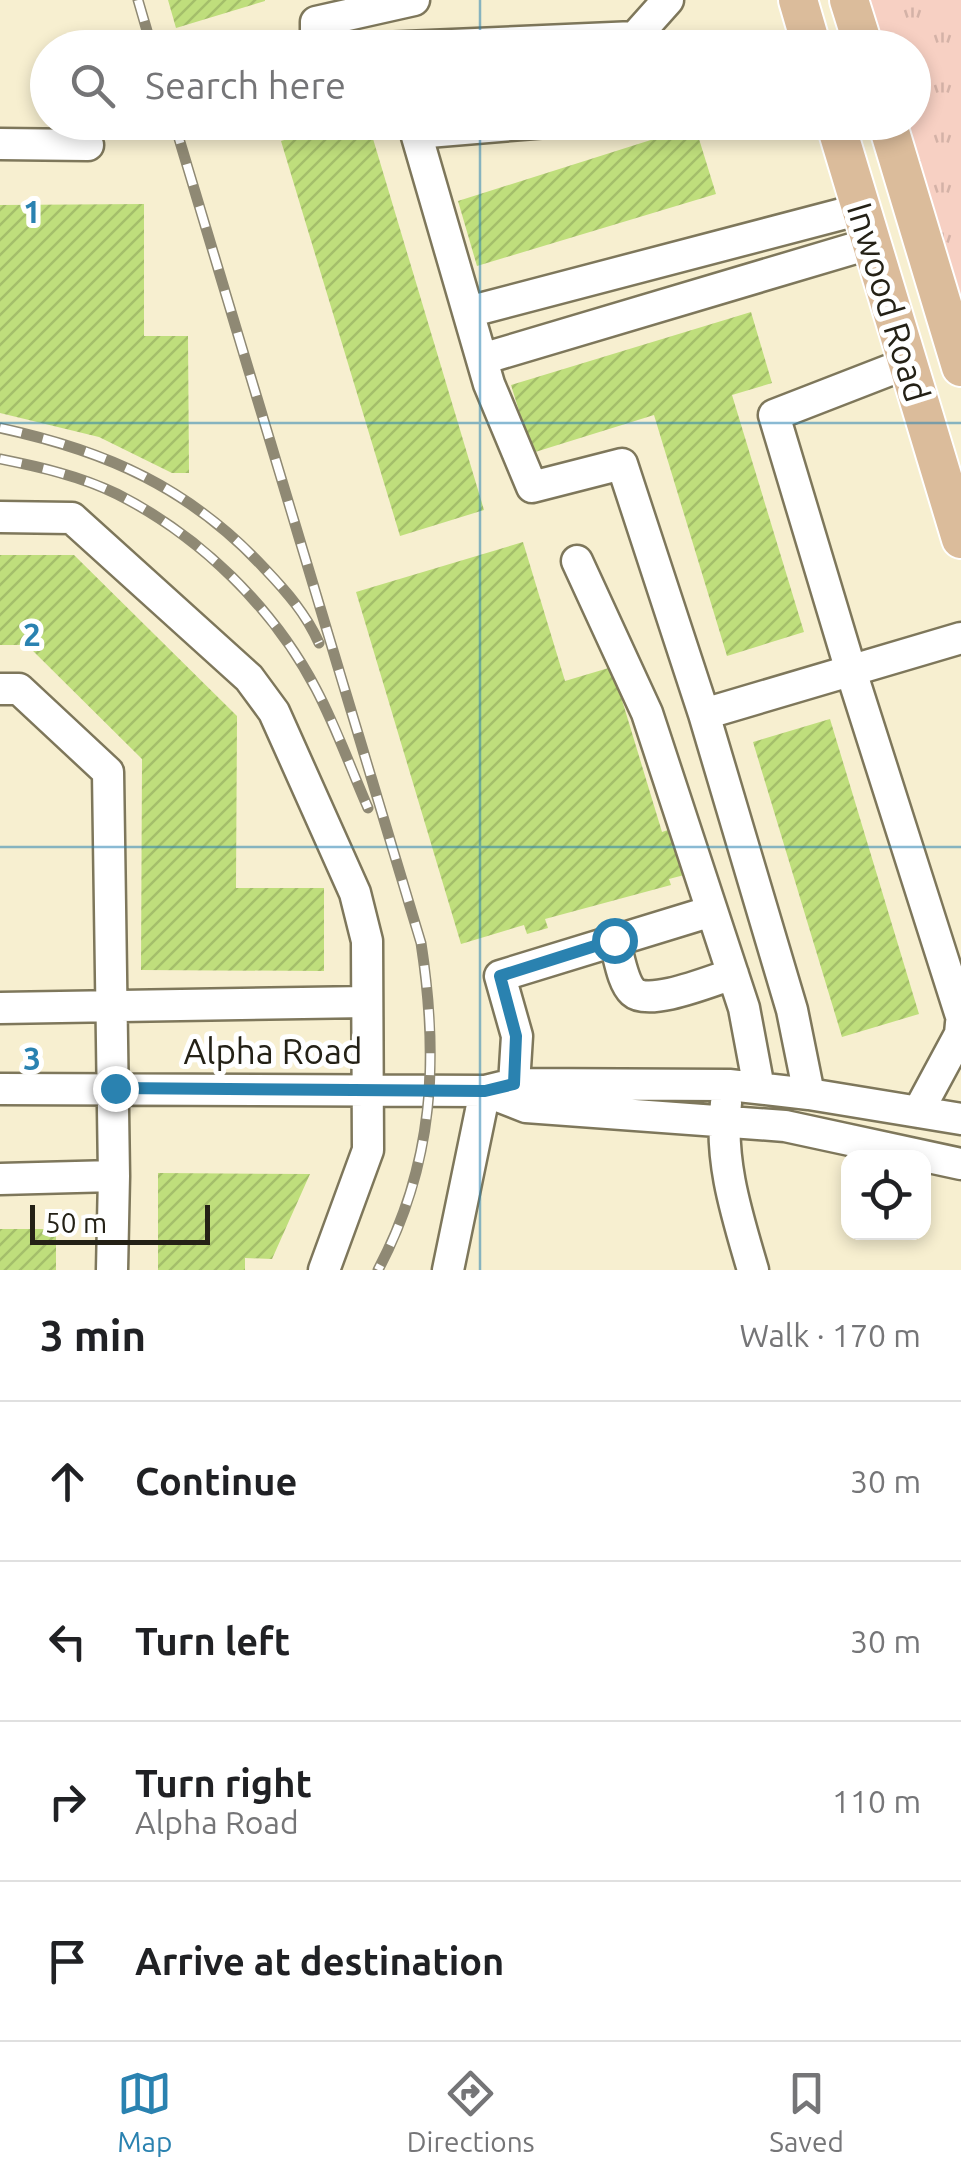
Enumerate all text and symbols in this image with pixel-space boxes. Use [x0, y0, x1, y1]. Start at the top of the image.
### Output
search box [30, 30, 931, 140]
icon: search [65, 58, 120, 113]
text: Search here [145, 64, 346, 106]
text: 1 [23, 193, 41, 229]
street label: Inwood Road [840, 198, 938, 406]
text: 2 [23, 616, 41, 652]
route start [592, 918, 638, 964]
street label: Alpha Road [183, 1031, 363, 1071]
text: 3 [23, 1040, 41, 1076]
route end [93, 1066, 139, 1112]
map controls [841, 1150, 931, 1240]
button: locate [841, 1150, 931, 1240]
scale bar [30, 1200, 210, 1244]
text: 50 m [45, 1207, 107, 1238]
text: 3 min [40, 1312, 146, 1359]
text: Walk · 170 m [739, 1317, 921, 1353]
icon: ahead [40, 1454, 95, 1509]
text: Continue [135, 1460, 297, 1502]
text: 30 m [850, 1463, 921, 1499]
icon: left [40, 1614, 95, 1669]
text: Turn left [135, 1620, 290, 1662]
text: 30 m [850, 1623, 921, 1659]
text: Turn right [135, 1762, 312, 1804]
icon: right [40, 1774, 95, 1829]
text: 110 m [832, 1783, 921, 1819]
text: Alpha Road [135, 1804, 299, 1840]
icon: arrive [40, 1934, 95, 1989]
text: Arrive at destination [135, 1940, 504, 1982]
tab: Map [117, 2066, 172, 2157]
tab: Directions [407, 2066, 535, 2157]
tab: Saved [769, 2066, 844, 2157]

